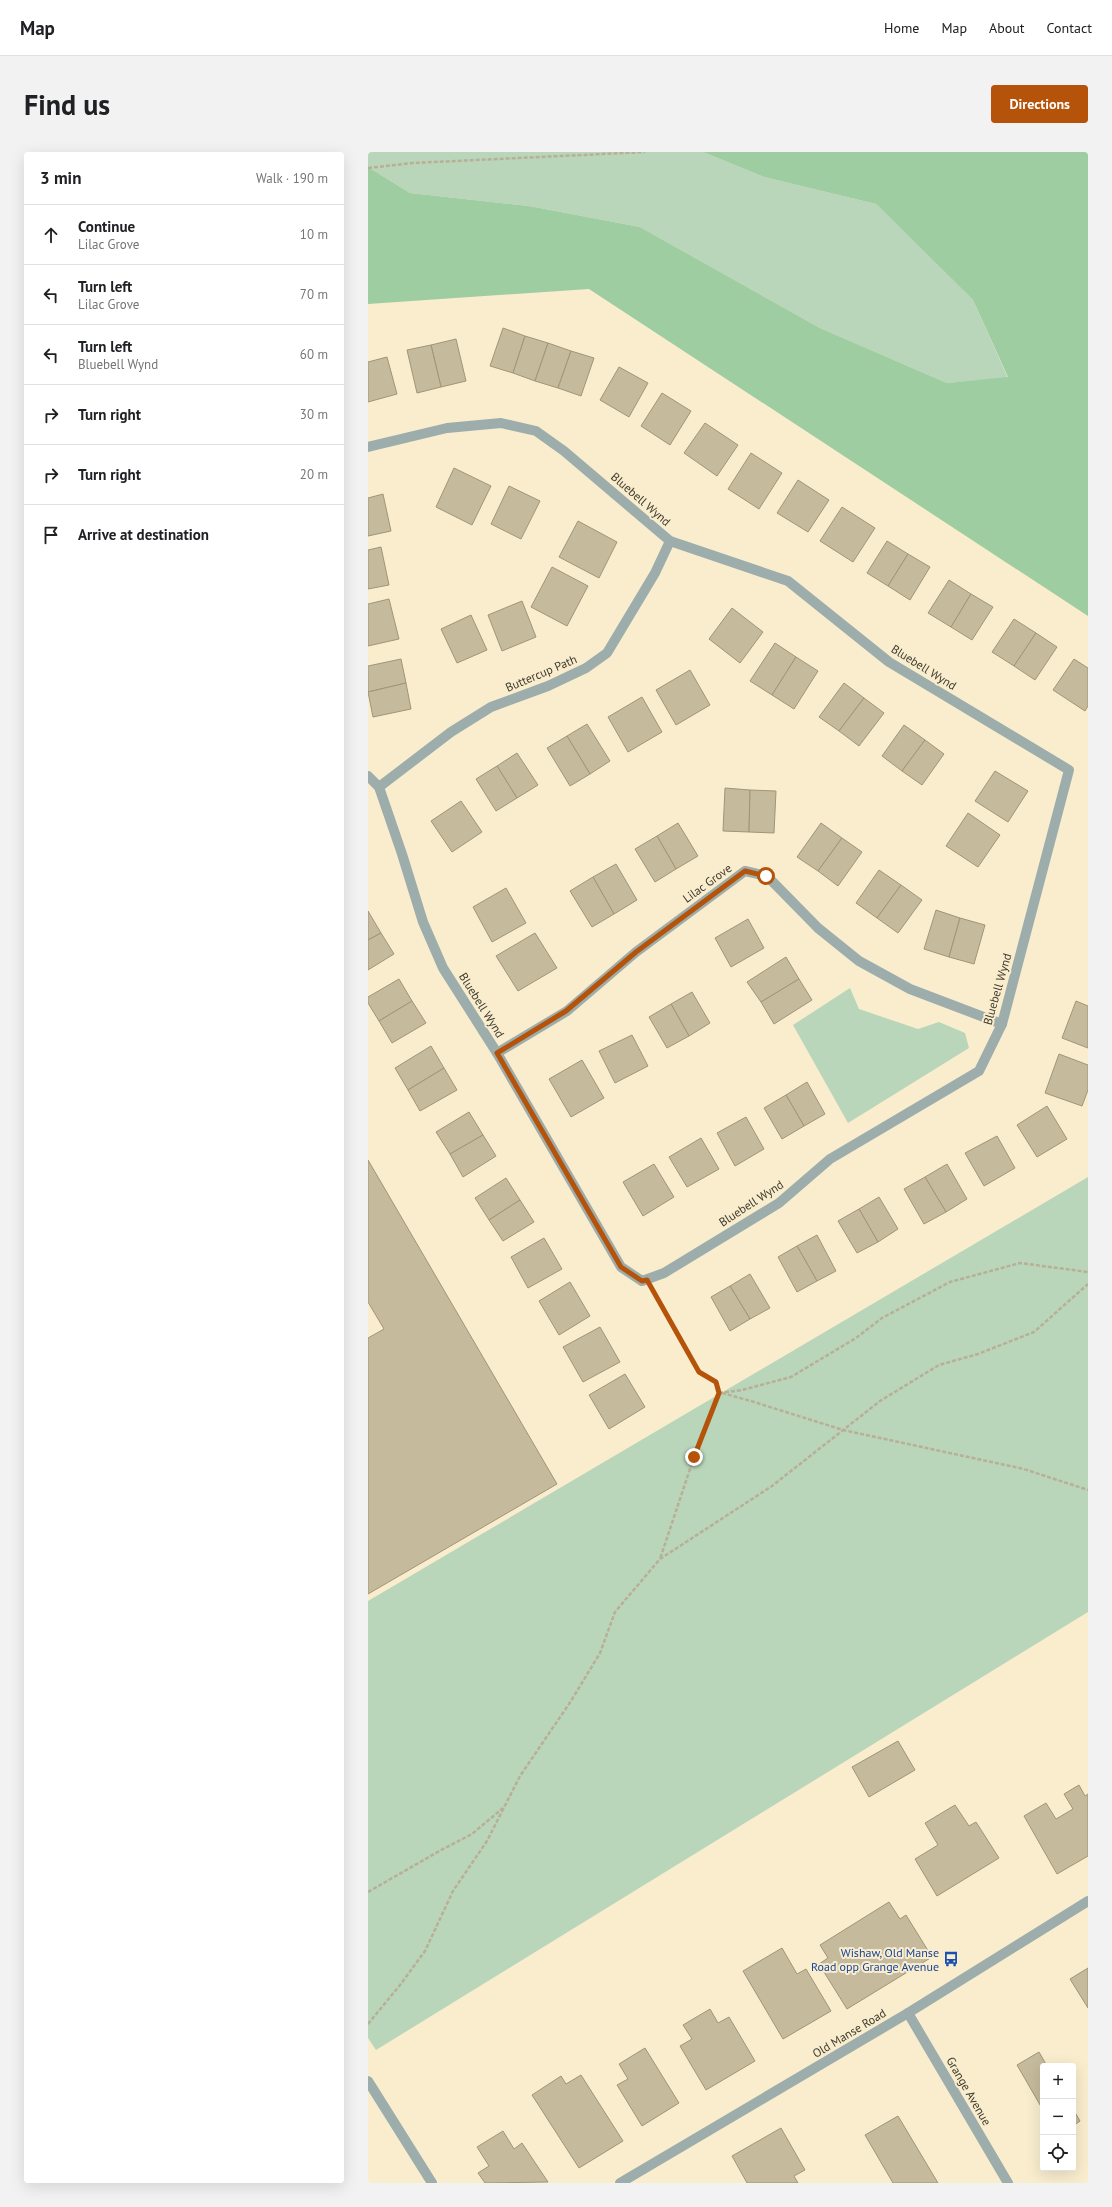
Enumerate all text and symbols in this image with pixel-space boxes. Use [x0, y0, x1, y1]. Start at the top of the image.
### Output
text: Map [20, 16, 55, 40]
text: Home [884, 19, 919, 37]
text: Map [941, 19, 967, 37]
text: About [989, 19, 1025, 37]
text: Contact [1047, 19, 1092, 37]
button: Directions [991, 85, 1088, 123]
text: Find us [24, 86, 110, 123]
text: 3 min [40, 167, 81, 189]
text: Walk · 190 m [256, 170, 328, 187]
text: Continue [78, 217, 135, 236]
icon: ahead [40, 224, 62, 246]
text: 10 m [300, 226, 328, 243]
text: Lilac Grove [78, 236, 139, 253]
text: Turn left [78, 277, 132, 296]
icon: left [40, 284, 62, 306]
text: 70 m [300, 286, 328, 303]
text: Lilac Grove [78, 296, 139, 313]
text: Turn left [78, 337, 132, 356]
icon: left [40, 344, 62, 366]
text: 60 m [300, 346, 328, 363]
text: Bluebell Wynd [78, 356, 158, 373]
icon: right [40, 404, 62, 426]
text: Turn right [78, 405, 141, 424]
text: 30 m [300, 406, 328, 423]
icon: right [40, 464, 62, 486]
text: Turn right [78, 465, 141, 484]
text: 20 m [300, 466, 328, 483]
street label: Bluebell Wynd [608, 469, 674, 529]
icon: arrive [40, 524, 62, 546]
text: Arrive at destination [78, 525, 209, 544]
street label: Bluebell Wynd [889, 641, 959, 693]
street label: Buttercup Path [503, 651, 579, 695]
street label: Lilac Grove [680, 860, 734, 906]
route start [757, 867, 775, 885]
street label: Bluebell Wynd [980, 951, 1014, 1027]
street label: Bluebell Wynd [456, 970, 508, 1040]
street label: Bluebell Wynd [716, 1177, 786, 1229]
route end [685, 1448, 703, 1466]
place label: Wishaw, Old Manse Road opp Grange Avenue [811, 1945, 939, 1974]
bus stop icon: Wishaw, Old Manse Road opp Grange Avenue [942, 1950, 960, 1968]
street label: Old Manse Road [810, 2005, 888, 2061]
street label: Grange Avenue [943, 2054, 995, 2128]
map controls [1040, 2063, 1076, 2171]
button: + [1040, 2063, 1076, 2099]
button: − [1040, 2099, 1076, 2135]
button: locate [1040, 2135, 1076, 2171]

